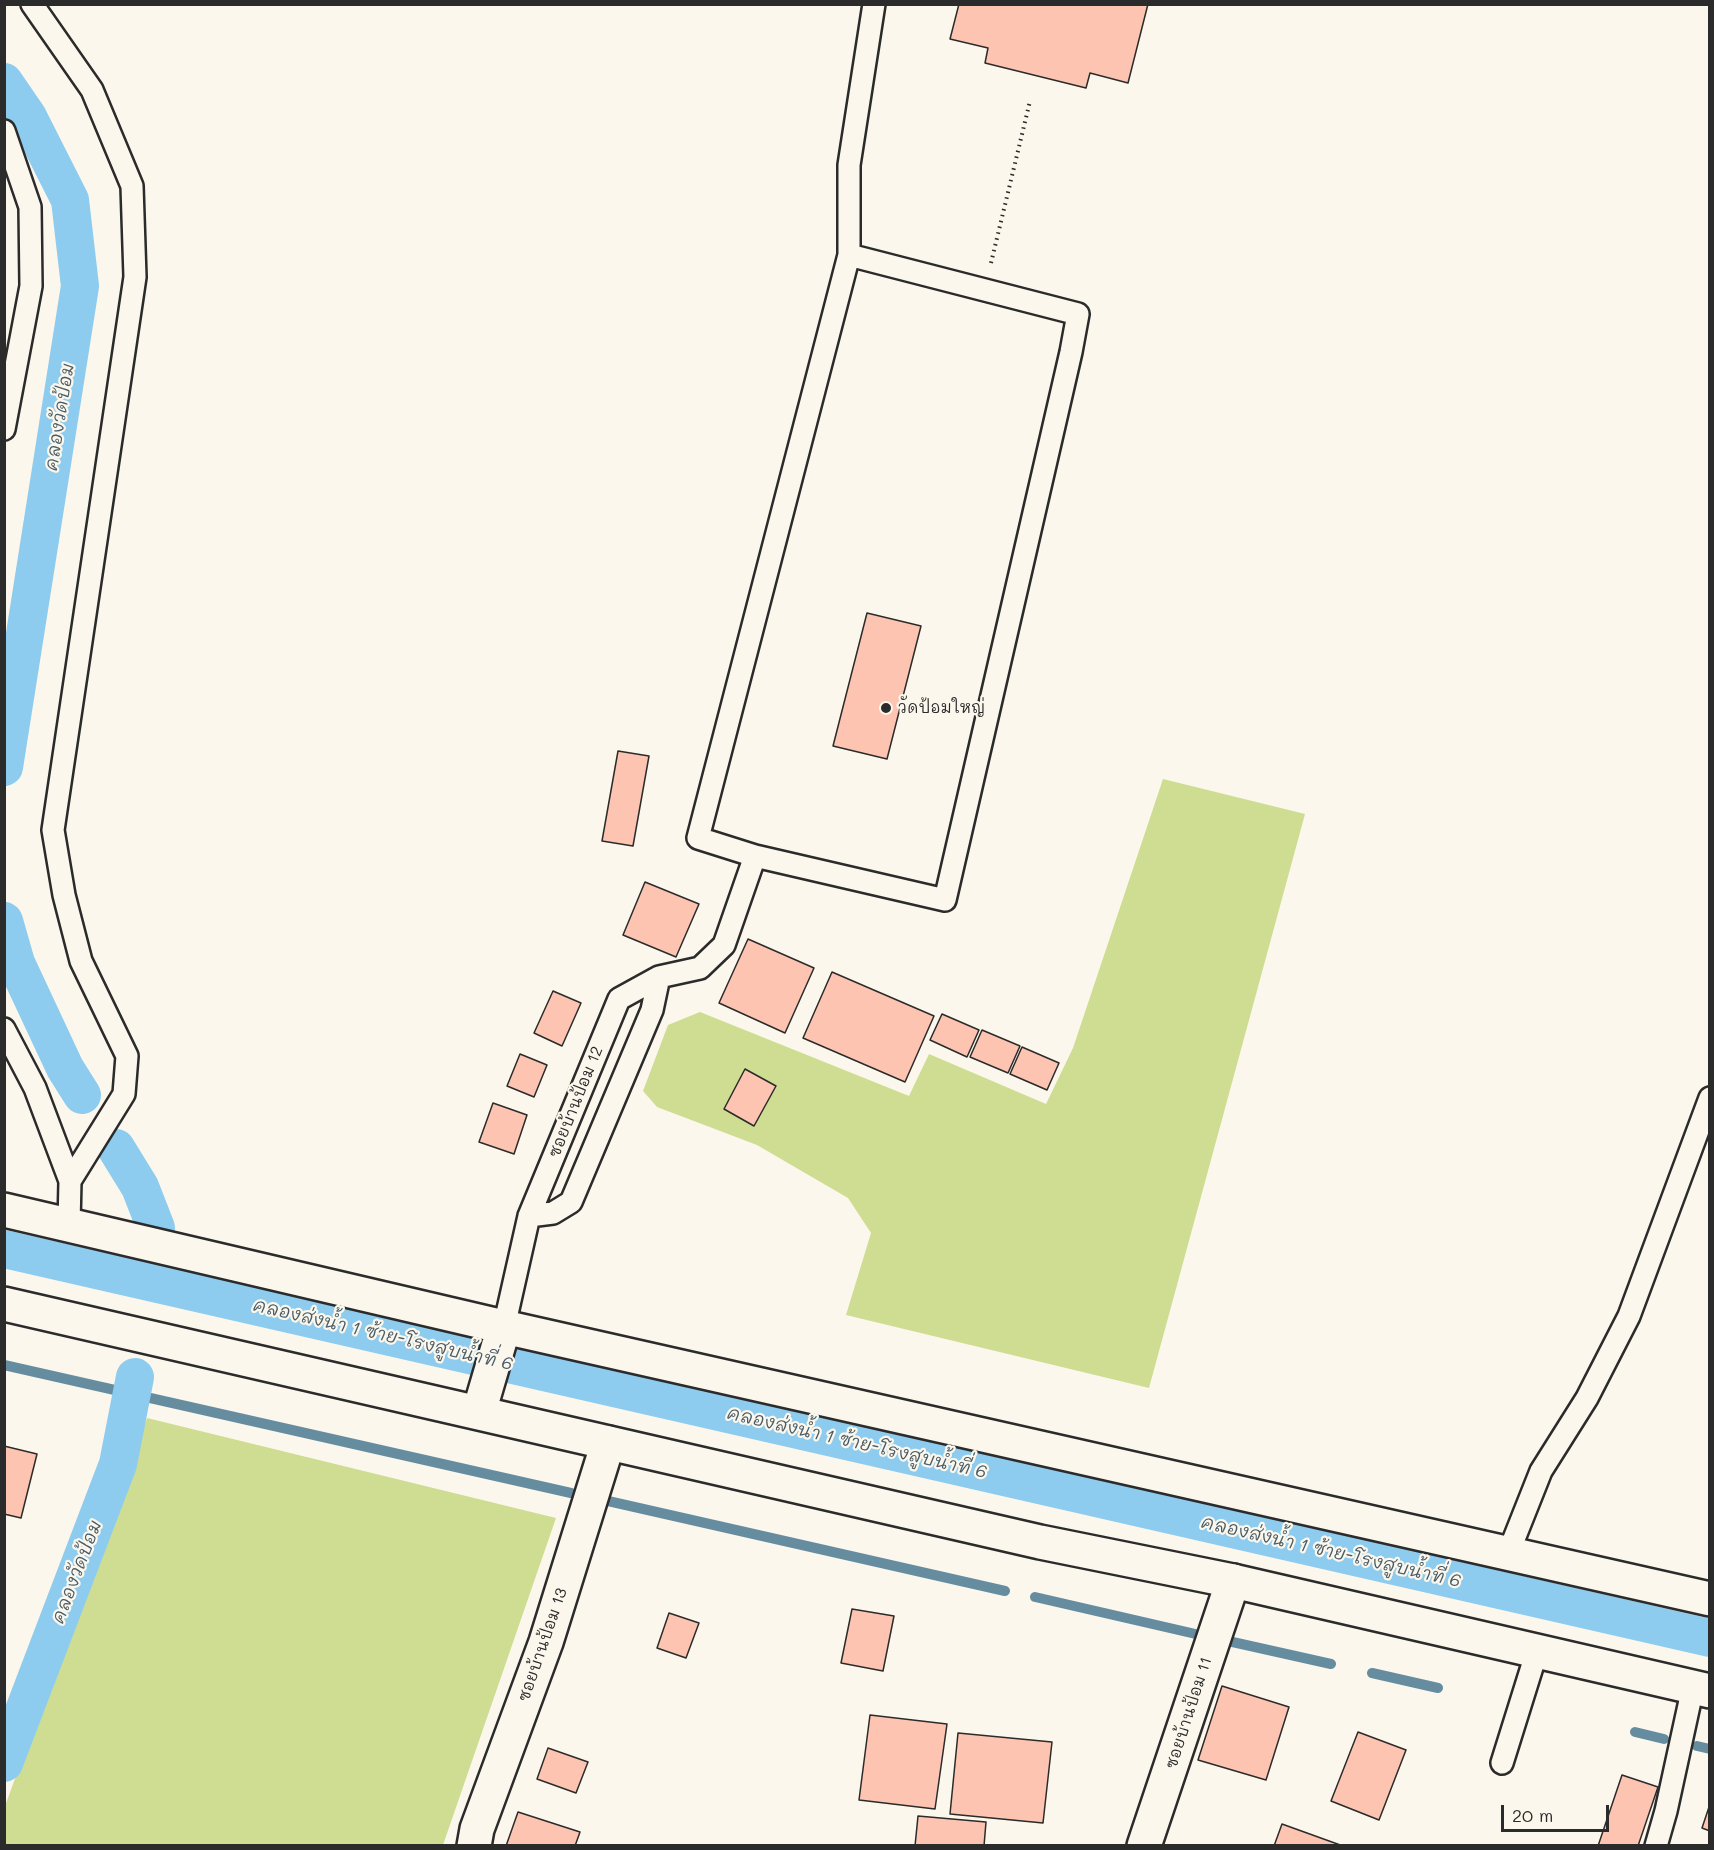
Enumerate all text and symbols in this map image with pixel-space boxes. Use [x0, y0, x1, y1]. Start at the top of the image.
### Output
water label: คลองวัดป้อม [41, 362, 79, 472]
place label: วัดป้อมใหญ่ [898, 698, 985, 718]
marker: วัดป้อมใหญ่ [879, 701, 893, 715]
street label: ซอยบ้านป้อม 12 [545, 1044, 607, 1160]
water label: คลองส่งน้ำ 1 ซ้าย-โรงสูบน้ำที่ 6 [251, 1295, 515, 1375]
water label: คลองส่งน้ำ 1 ซ้าย-โรงสูบน้ำที่ 6 [725, 1403, 989, 1483]
water label: คลองส่งน้ำ 1 ซ้าย-โรงสูบน้ำที่ 6 [1199, 1512, 1463, 1592]
water label: คลองวัดป้อม [47, 1517, 107, 1627]
street label: ซอยบ้านป้อม 13 [515, 1586, 571, 1704]
street label: ซอยบ้านป้อม 11 [1162, 1655, 1216, 1771]
scale bar [1504, 1793, 1612, 1831]
text: 20 m [1512, 1803, 1553, 1827]

